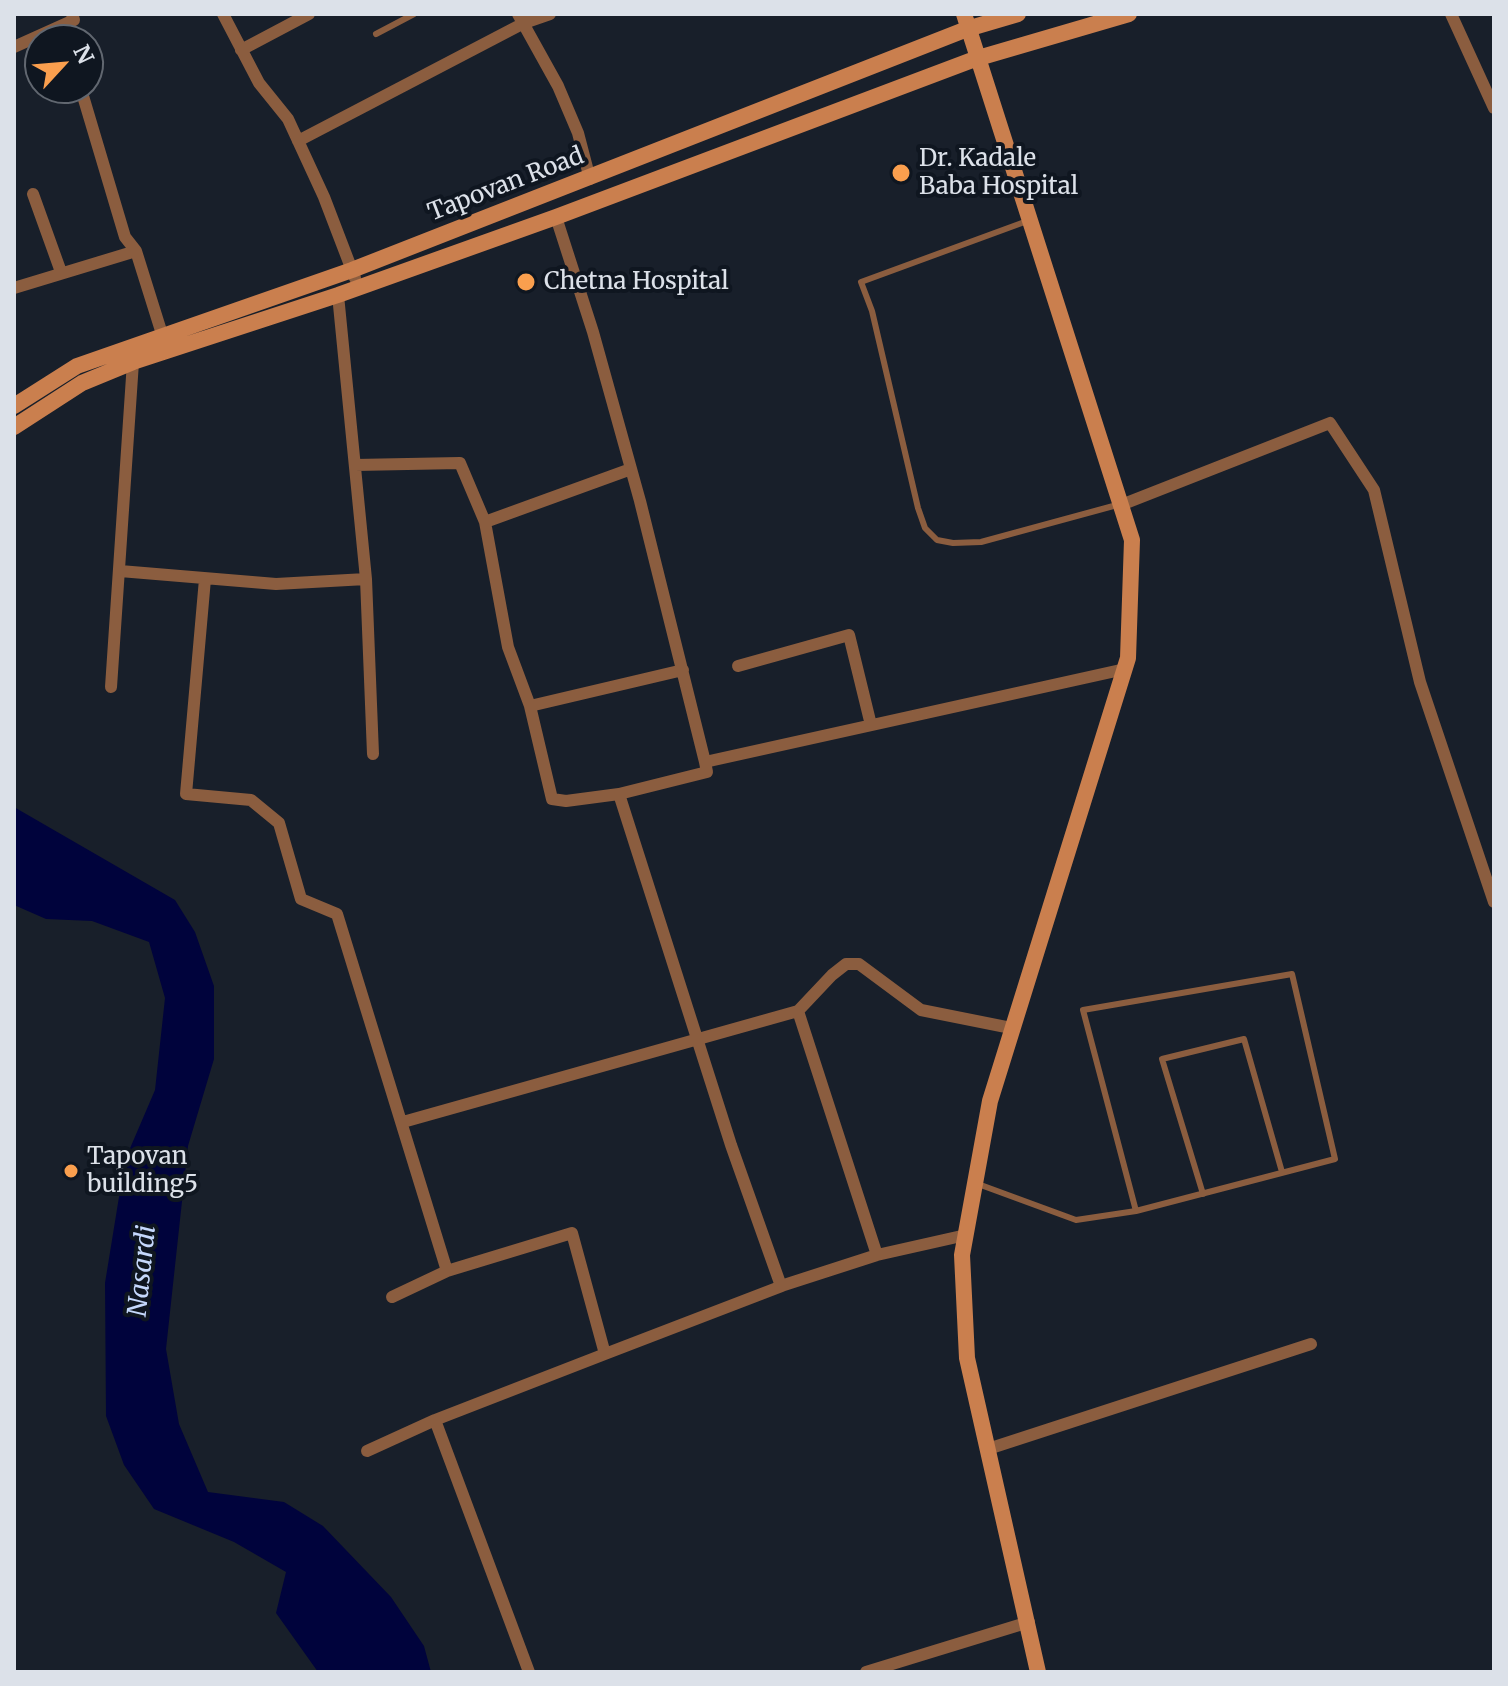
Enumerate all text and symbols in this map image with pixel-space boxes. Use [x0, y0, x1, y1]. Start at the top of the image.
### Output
north arrow [24, 24, 104, 104]
text: N [67, 40, 100, 68]
street label: Tapovan Road [424, 142, 588, 228]
place label: Dr. Kadale Baba Hospital [919, 145, 1078, 201]
marker: Dr. Kadale Baba Hospital [890, 162, 912, 184]
place label: Chetna Hospital [544, 268, 729, 296]
marker: Chetna Hospital [515, 271, 537, 293]
place label: Tapovan building5 [87, 1143, 198, 1199]
marker: Tapovan building5 [62, 1162, 80, 1180]
water label: Nasardi [123, 1224, 163, 1318]

